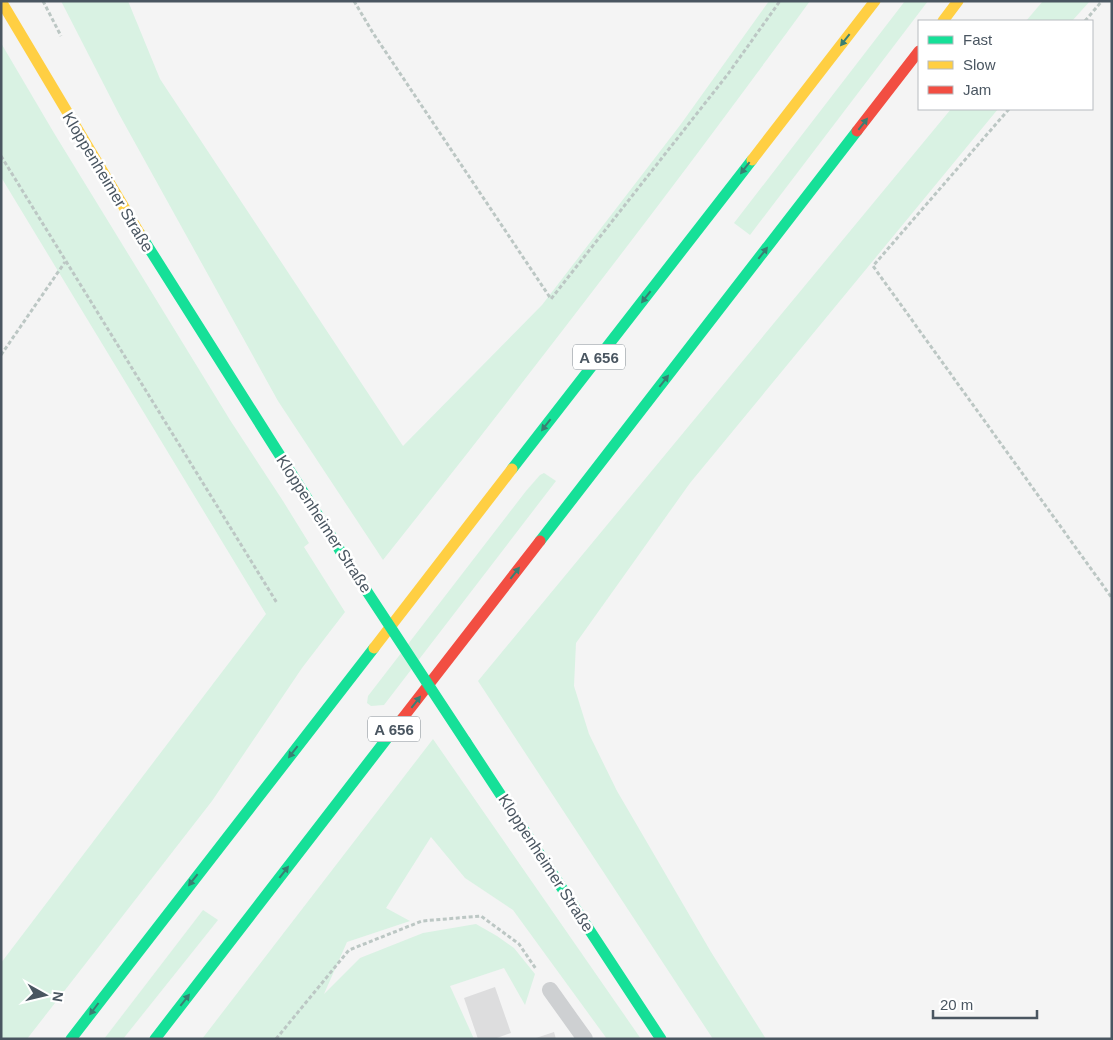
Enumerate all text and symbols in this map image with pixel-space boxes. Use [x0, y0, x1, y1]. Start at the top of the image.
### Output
legend [918, 20, 1093, 110]
text: Fast [963, 31, 993, 48]
one-way arrow [839, 33, 850, 46]
text: Slow [963, 56, 996, 73]
text: Jam [963, 81, 991, 98]
street label: Kloppenheimer Straße [59, 109, 157, 255]
one-way arrow [857, 118, 868, 131]
one-way arrow [740, 161, 751, 174]
one-way arrow [758, 247, 769, 260]
one-way arrow [640, 290, 651, 303]
road number: A 656 [573, 344, 625, 370]
one-way arrow [658, 375, 669, 388]
one-way arrow [541, 418, 551, 432]
street label: Kloppenheimer Straße [273, 452, 375, 596]
one-way arrow [510, 566, 520, 580]
one-way arrow [410, 696, 421, 709]
road number: A 656 [368, 716, 420, 742]
one-way arrow [287, 745, 298, 758]
street label: Kloppenheimer Straße [495, 791, 597, 935]
one-way arrow [279, 865, 289, 879]
one-way arrow [188, 873, 198, 887]
north arrow [20, 970, 70, 1020]
scale bar [933, 988, 1037, 1020]
text: N [49, 991, 67, 1003]
one-way arrow [179, 994, 190, 1007]
text: 20 m [940, 996, 973, 1013]
one-way arrow [89, 1002, 99, 1016]

